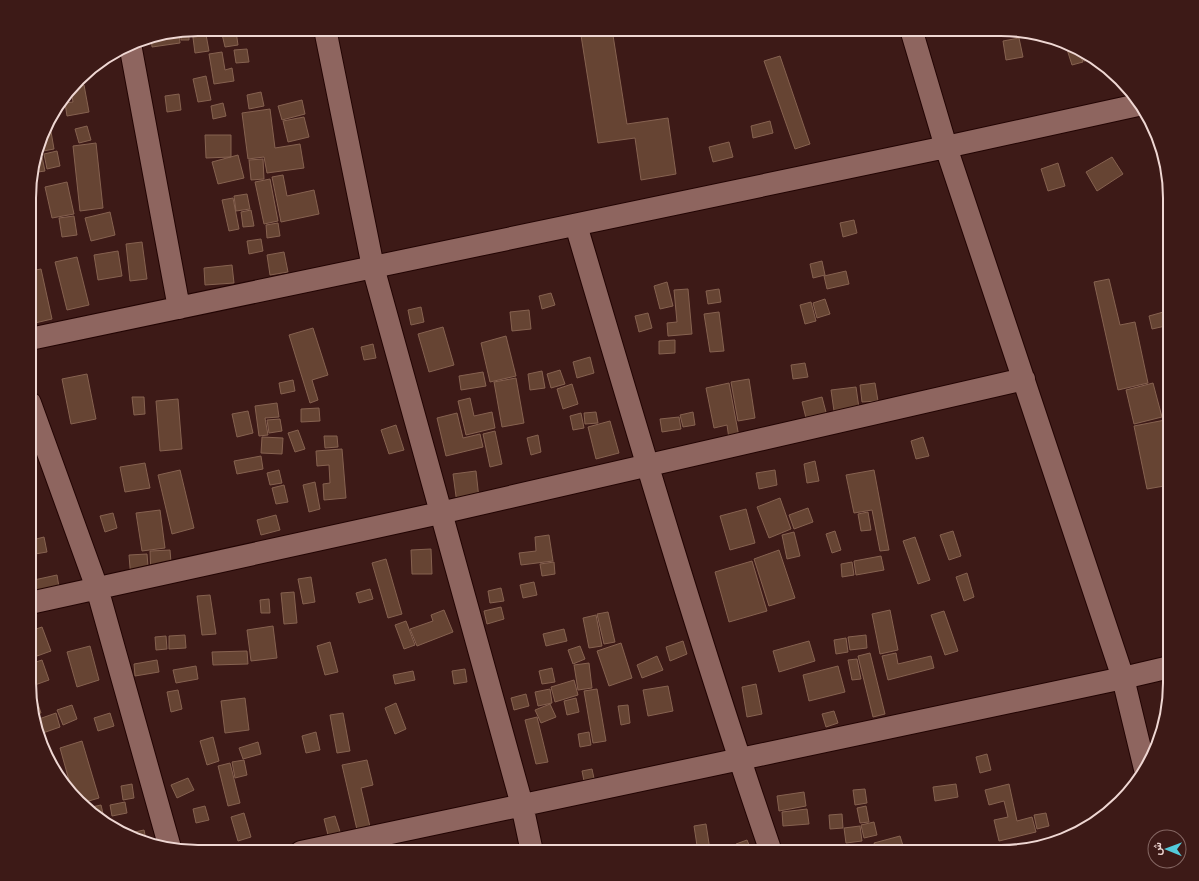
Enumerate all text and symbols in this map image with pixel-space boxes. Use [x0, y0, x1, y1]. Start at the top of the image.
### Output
north arrow [1147, 829, 1187, 869]
text: ش [1150, 842, 1164, 856]

